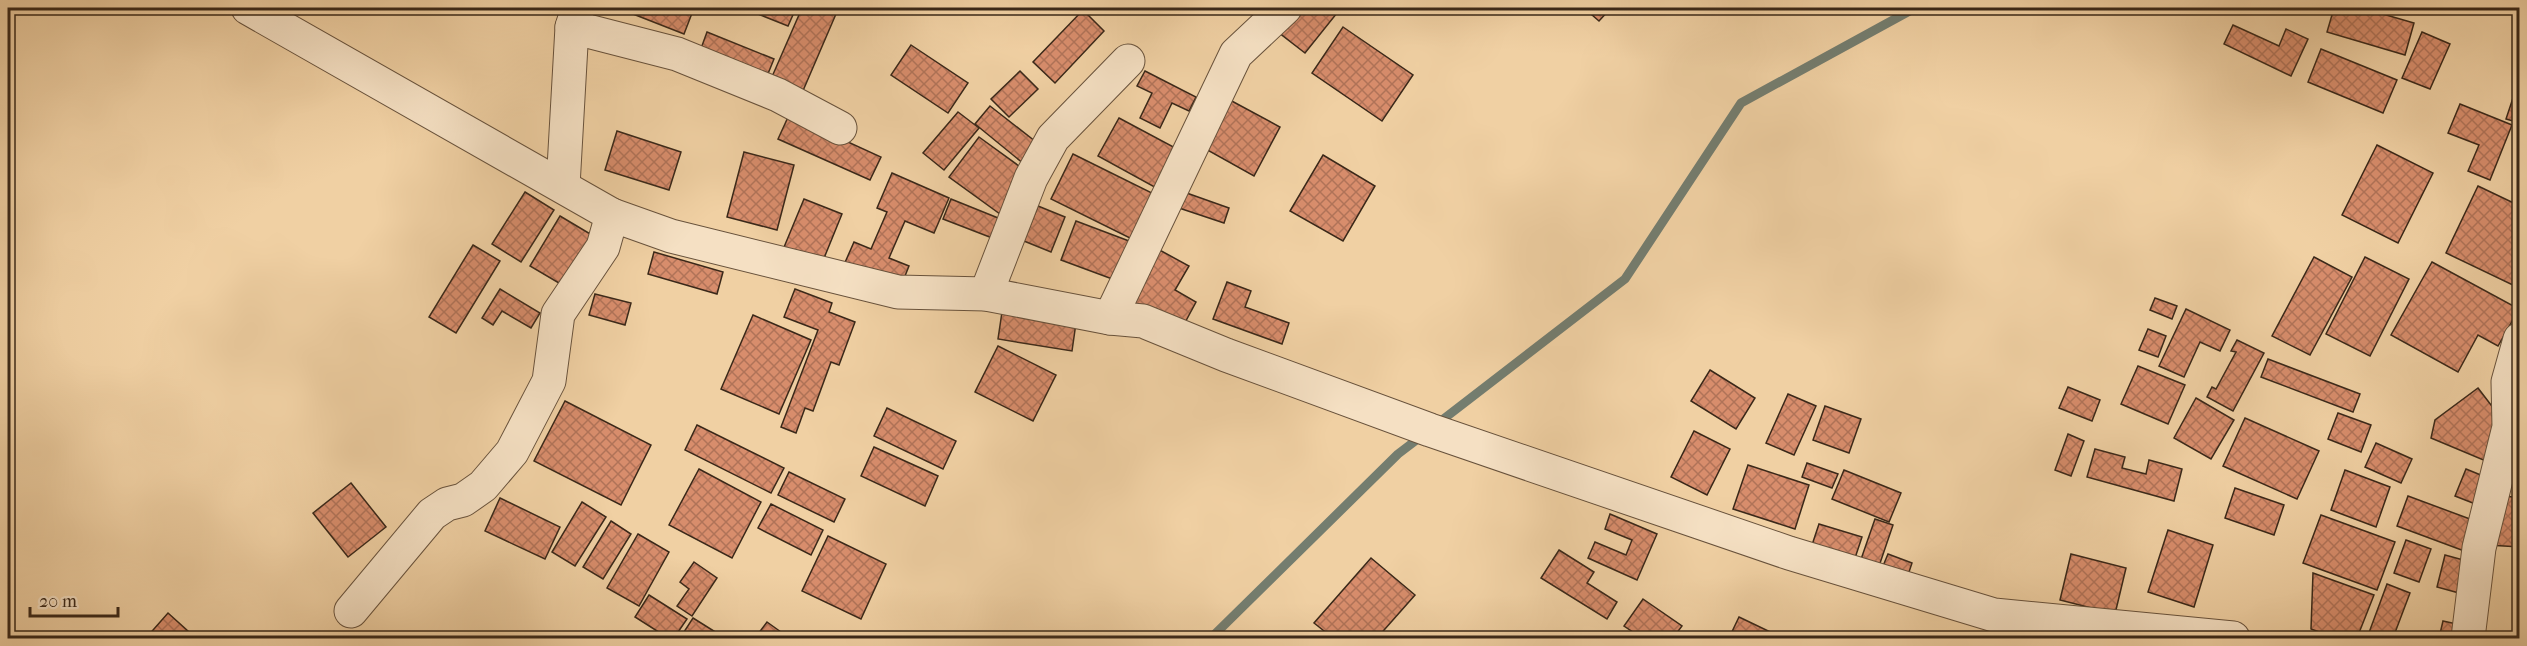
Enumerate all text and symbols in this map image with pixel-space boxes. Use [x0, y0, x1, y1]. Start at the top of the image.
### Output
scale bar [30, 580, 118, 618]
text: 20 m [39, 591, 77, 612]

